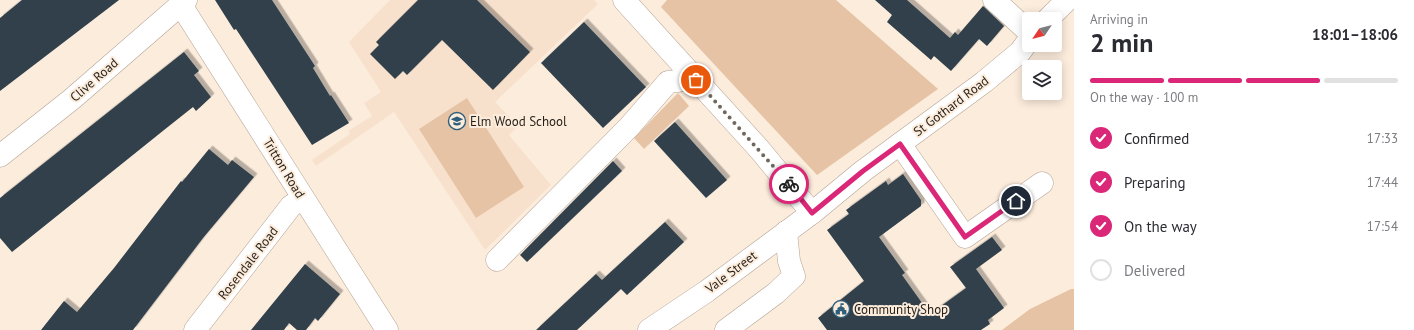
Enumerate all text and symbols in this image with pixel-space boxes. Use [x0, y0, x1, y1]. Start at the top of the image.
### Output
text: Arriving in [1090, 11, 1148, 28]
north arrow [1022, 12, 1062, 52]
map controls [1022, 12, 1062, 100]
text: 18:01–18:06 [1312, 25, 1398, 44]
text: 2 min [1090, 26, 1153, 59]
street label: Clive Road [66, 54, 122, 106]
button: layers [1022, 60, 1062, 100]
pin [679, 63, 713, 97]
icon: bag [685, 69, 707, 91]
street label: St Gothard Road [910, 72, 992, 140]
text: On the way · 100 m [1090, 89, 1198, 106]
school or university icon: Elm Wood School [447, 111, 467, 131]
place label: Elm Wood School [470, 113, 567, 130]
icon: check [1090, 127, 1112, 149]
text: Confirmed [1124, 129, 1189, 148]
text: 17:33 [1367, 130, 1398, 147]
street label: Tritton Road [259, 135, 309, 201]
courier [769, 164, 809, 204]
icon: check [1090, 171, 1112, 193]
icon: bike [778, 173, 800, 195]
text: Preparing [1124, 173, 1186, 192]
text: 17:44 [1367, 174, 1398, 191]
pin [999, 184, 1033, 218]
icon: home [1005, 190, 1027, 212]
icon: check [1090, 215, 1112, 237]
text: On the way [1124, 217, 1197, 236]
text: 17:54 [1367, 218, 1398, 235]
street label: Rosendale Road [214, 223, 282, 303]
street label: Vale Street [701, 247, 761, 298]
text: Delivered [1124, 261, 1185, 280]
public building icon: Community Shop [831, 299, 851, 319]
place label: Community Shop [854, 301, 948, 318]

